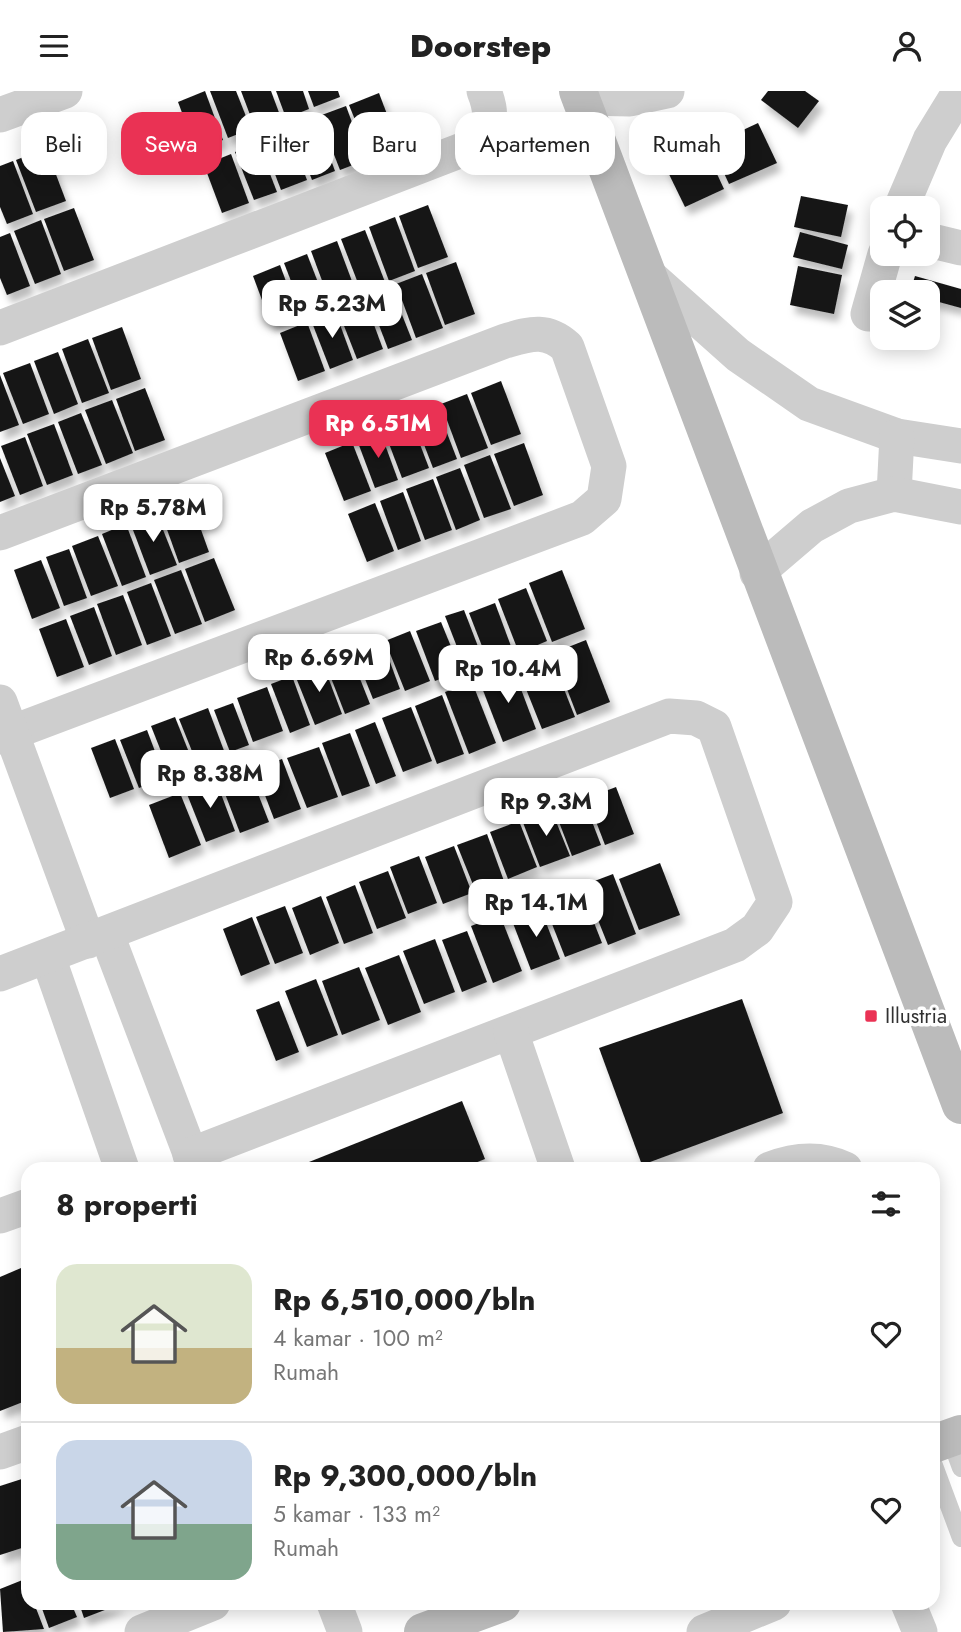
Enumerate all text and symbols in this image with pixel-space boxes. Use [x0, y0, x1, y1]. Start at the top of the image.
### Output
text: Doorstep [410, 23, 551, 69]
icon: menu [35, 27, 73, 65]
icon: person [888, 27, 926, 65]
chip: Beli [21, 112, 107, 175]
chip: Sewa [121, 112, 222, 175]
chip: Filter [236, 112, 334, 175]
chip: Baru [348, 112, 441, 175]
chip: Apartemen [455, 112, 615, 175]
chip: Rumah [629, 112, 745, 175]
map controls [870, 196, 940, 350]
button: locate [870, 196, 940, 266]
button: layers [870, 280, 940, 350]
pin: Rp 5.23M [260, 281, 404, 340]
text: Rp 5.23M [278, 286, 386, 320]
pin: Rp 6.51M [306, 401, 450, 460]
text: Rp 6.51M [325, 406, 431, 440]
pin: Rp 5.78M [81, 484, 225, 544]
text: Rp 5.78M [100, 490, 207, 524]
pin: Rp 6.69M [247, 635, 391, 694]
text: Rp 6.69M [264, 640, 374, 674]
pin: Rp 10.4M [436, 645, 580, 705]
text: Rp 10.4M [455, 651, 561, 685]
pin: Rp 8.38M [138, 751, 282, 810]
text: Rp 8.38M [157, 756, 263, 790]
pin: Rp 9.3M [481, 779, 611, 838]
text: Rp 9.3M [500, 784, 592, 818]
pin: Rp 14.1M [464, 879, 608, 939]
text: Rp 14.1M [484, 885, 588, 919]
place label: Illustria [885, 1001, 947, 1031]
marker: Illustria [863, 1008, 879, 1024]
text: 8 properti [56, 1183, 198, 1226]
icon: filters [867, 1185, 905, 1223]
text: Rp 6,510,000/bln [273, 1278, 536, 1321]
icon: home [112, 1292, 196, 1376]
icon: heart [867, 1315, 905, 1353]
text: 4 kamar · 100 m² [273, 1321, 443, 1355]
text: Rumah [273, 1355, 339, 1389]
text: Rp 9,300,000/bln [273, 1454, 537, 1497]
icon: home [112, 1468, 196, 1552]
icon: heart [867, 1491, 905, 1529]
text: 5 kamar · 133 m² [273, 1497, 440, 1531]
text: Rumah [273, 1531, 339, 1565]

